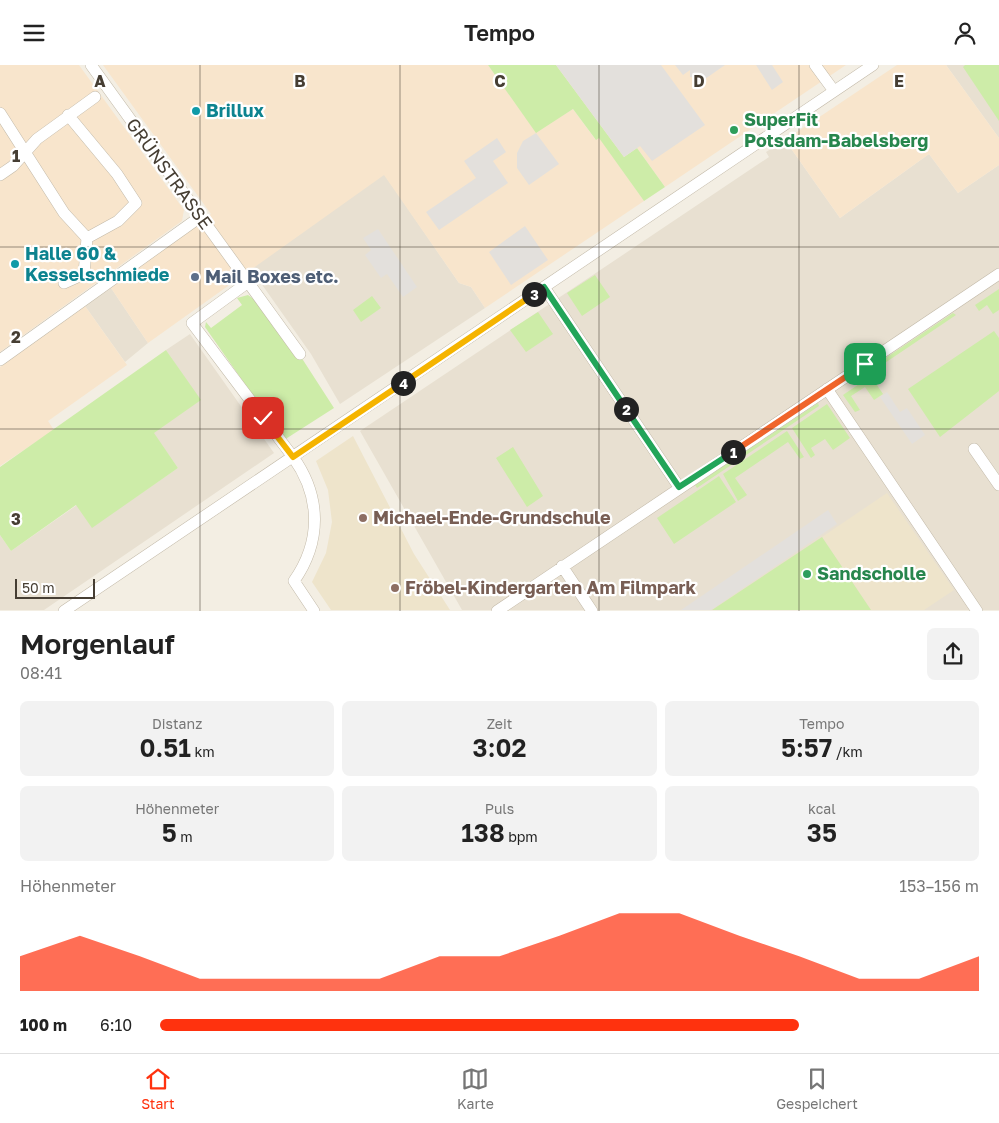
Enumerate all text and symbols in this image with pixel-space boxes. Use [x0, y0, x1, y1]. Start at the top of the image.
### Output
icon: menu [20, 19, 48, 47]
text: Tempo [464, 19, 535, 46]
icon: person [951, 19, 979, 47]
text: A [94, 71, 106, 91]
text: B [294, 71, 306, 91]
text: C [494, 71, 506, 91]
text: D [693, 71, 705, 91]
text: E [894, 71, 904, 91]
place label: Brillux [206, 99, 264, 121]
marker: Brillux [190, 105, 202, 117]
place label: SuperFit Potsdam-Babelsberg [744, 108, 928, 151]
street label: GRÜNSTRASSE [122, 113, 218, 233]
marker: SuperFit Potsdam-Babelsberg [728, 124, 740, 136]
text: 1 [12, 146, 20, 166]
place label: Halle 60 & Kesselschmiede [25, 242, 170, 285]
marker: Halle 60 & Kesselschmiede [9, 258, 21, 270]
place label: Mail Boxes etc. [205, 265, 339, 287]
marker: Mail Boxes etc. [189, 271, 201, 283]
pin: 3 [522, 281, 546, 307]
text: 3 [530, 286, 539, 303]
text: 2 [11, 327, 21, 347]
pin [844, 343, 886, 385]
icon: arrive [851, 350, 879, 378]
pin: 4 [390, 371, 416, 395]
text: 4 [399, 375, 408, 392]
pin [242, 397, 284, 439]
pin: 2 [614, 397, 638, 421]
text: 2 [622, 401, 631, 418]
icon: check [249, 404, 277, 432]
pin: 1 [720, 439, 746, 465]
text: 1 [730, 444, 737, 461]
place label: Michael-Ende-Grundschule [373, 506, 611, 528]
text: 3 [11, 509, 21, 529]
marker: Michael-Ende-Grundschule [357, 512, 369, 524]
place label: Sandscholle [817, 562, 927, 584]
marker: Sandscholle [801, 568, 813, 580]
scale bar [15, 575, 95, 599]
place label: Fröbel-Kindergarten Am Filmpark [405, 576, 697, 598]
text: 50 m [22, 579, 55, 596]
marker: Fröbel-Kindergarten Am Filmpark [389, 582, 401, 594]
text: Morgenlauf [20, 627, 175, 660]
button: share [927, 628, 979, 680]
text: 08:41 [20, 663, 62, 683]
text: Distanz [152, 715, 202, 732]
text: Zeit [487, 715, 512, 732]
text: Tempo [799, 715, 844, 732]
text: 0.51 [140, 732, 191, 763]
text: 3:02 [473, 732, 526, 763]
text: 5:57 [781, 732, 832, 763]
text: km [191, 743, 215, 760]
text: /km [832, 743, 863, 760]
text: Höhenmeter [135, 800, 219, 817]
text: Puls [485, 800, 514, 817]
text: kcal [808, 800, 836, 817]
text: 5 [162, 817, 177, 848]
text: 138 [461, 817, 505, 848]
text: 35 [807, 817, 837, 848]
text: m [177, 828, 193, 845]
text: bpm [505, 828, 538, 845]
text: Höhenmeter [20, 876, 116, 896]
text: 153–156 m [899, 876, 979, 896]
text: 100 m [20, 1015, 67, 1035]
text: 6:10 [100, 1015, 132, 1035]
tab: Start [141, 1065, 175, 1112]
tab: Karte [457, 1065, 494, 1112]
tab: Gespeichert [776, 1065, 858, 1112]

